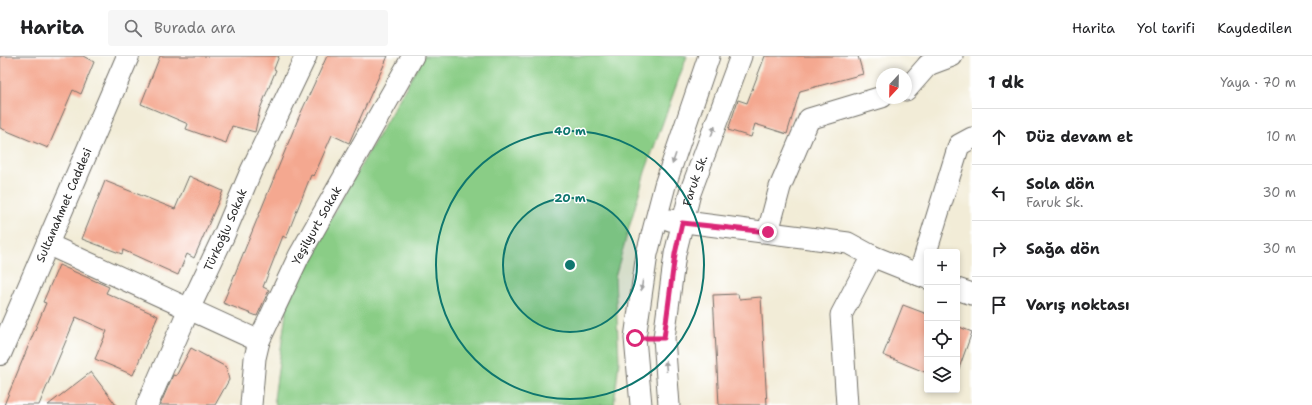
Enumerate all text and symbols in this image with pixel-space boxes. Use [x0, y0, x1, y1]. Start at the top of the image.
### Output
search box [108, 10, 388, 46]
text: Harita [20, 15, 84, 40]
icon: search [122, 17, 144, 39]
text: Burada ara [154, 18, 235, 38]
text: Harita [1072, 19, 1115, 37]
text: Yol tarifi [1137, 19, 1195, 37]
text: Kaydedilen [1217, 19, 1292, 37]
north arrow [876, 68, 912, 104]
text: 1 dk [988, 71, 1024, 93]
text: Yaya · 70 m [1220, 74, 1296, 91]
text: 40 m [554, 123, 586, 139]
one-way arrow [711, 125, 717, 137]
icon: ahead [988, 126, 1010, 148]
text: Düz devam et [1026, 127, 1133, 147]
text: 10 m [1266, 128, 1296, 145]
street label: Sultanahmet Caddesi [32, 145, 96, 265]
street label: Faruk Sk. [679, 153, 711, 208]
one-way arrow [671, 154, 677, 166]
text: Sola dön [1026, 174, 1095, 194]
icon: left [988, 182, 1010, 204]
street label: Yeşilyurt Sokak [288, 183, 345, 267]
text: 30 m [1262, 184, 1296, 201]
street label: Türkoğlu Sokak [200, 186, 251, 274]
text: 20 m [554, 190, 586, 206]
text: Faruk Sk. [1026, 194, 1083, 211]
route end [759, 223, 777, 241]
icon: right [988, 238, 1010, 260]
text: Sağa dön [1026, 239, 1100, 259]
text: 30 m [1262, 240, 1296, 257]
map controls [924, 249, 960, 393]
button: + [924, 249, 960, 285]
centre of rings [563, 258, 577, 272]
one-way arrow [639, 279, 645, 291]
button: − [924, 285, 960, 321]
icon: arrive [988, 294, 1010, 316]
text: Varış noktası [1026, 295, 1130, 315]
button: locate [924, 321, 960, 357]
route start [626, 329, 644, 347]
button: layers [924, 357, 960, 393]
one-way arrow [662, 360, 669, 372]

